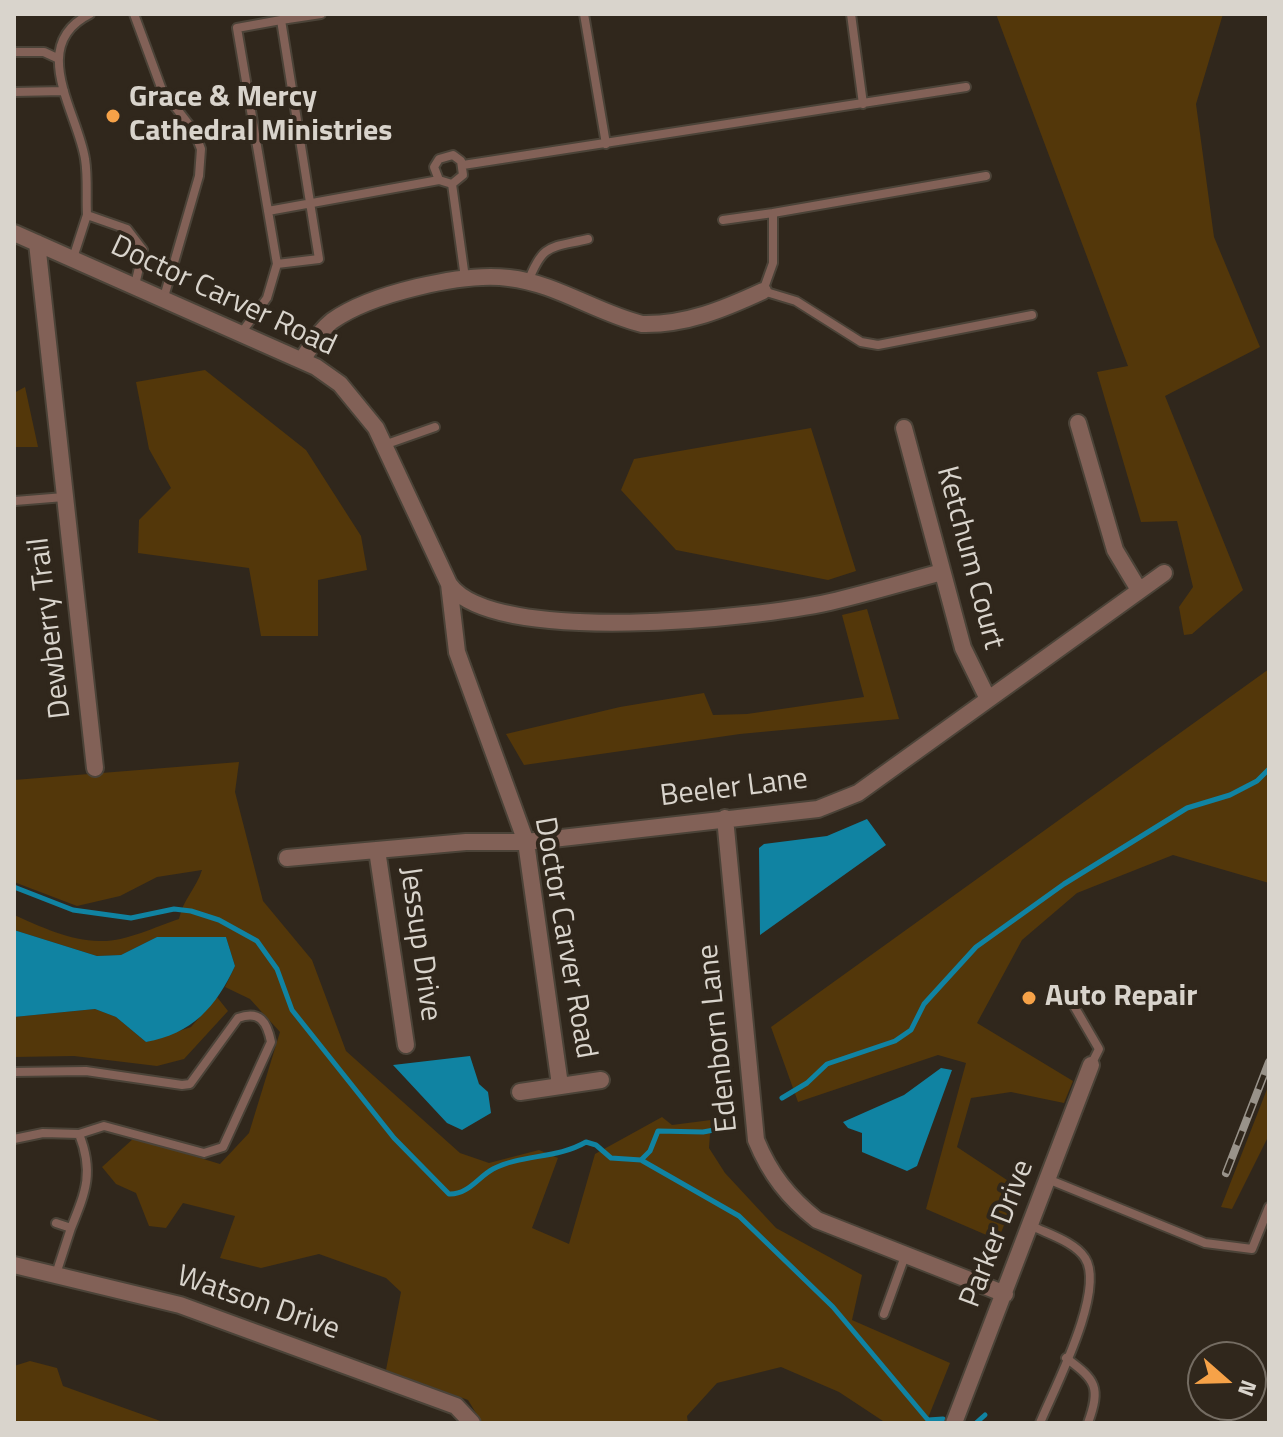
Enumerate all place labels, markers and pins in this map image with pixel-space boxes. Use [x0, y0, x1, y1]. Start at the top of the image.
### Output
place label: Grace & Mercy Cathedral Ministries [129, 81, 392, 152]
marker: Grace & Mercy Cathedral Ministries [104, 107, 122, 125]
place label: Auto Repair [1045, 980, 1197, 1016]
marker: Auto Repair [1020, 989, 1038, 1007]

